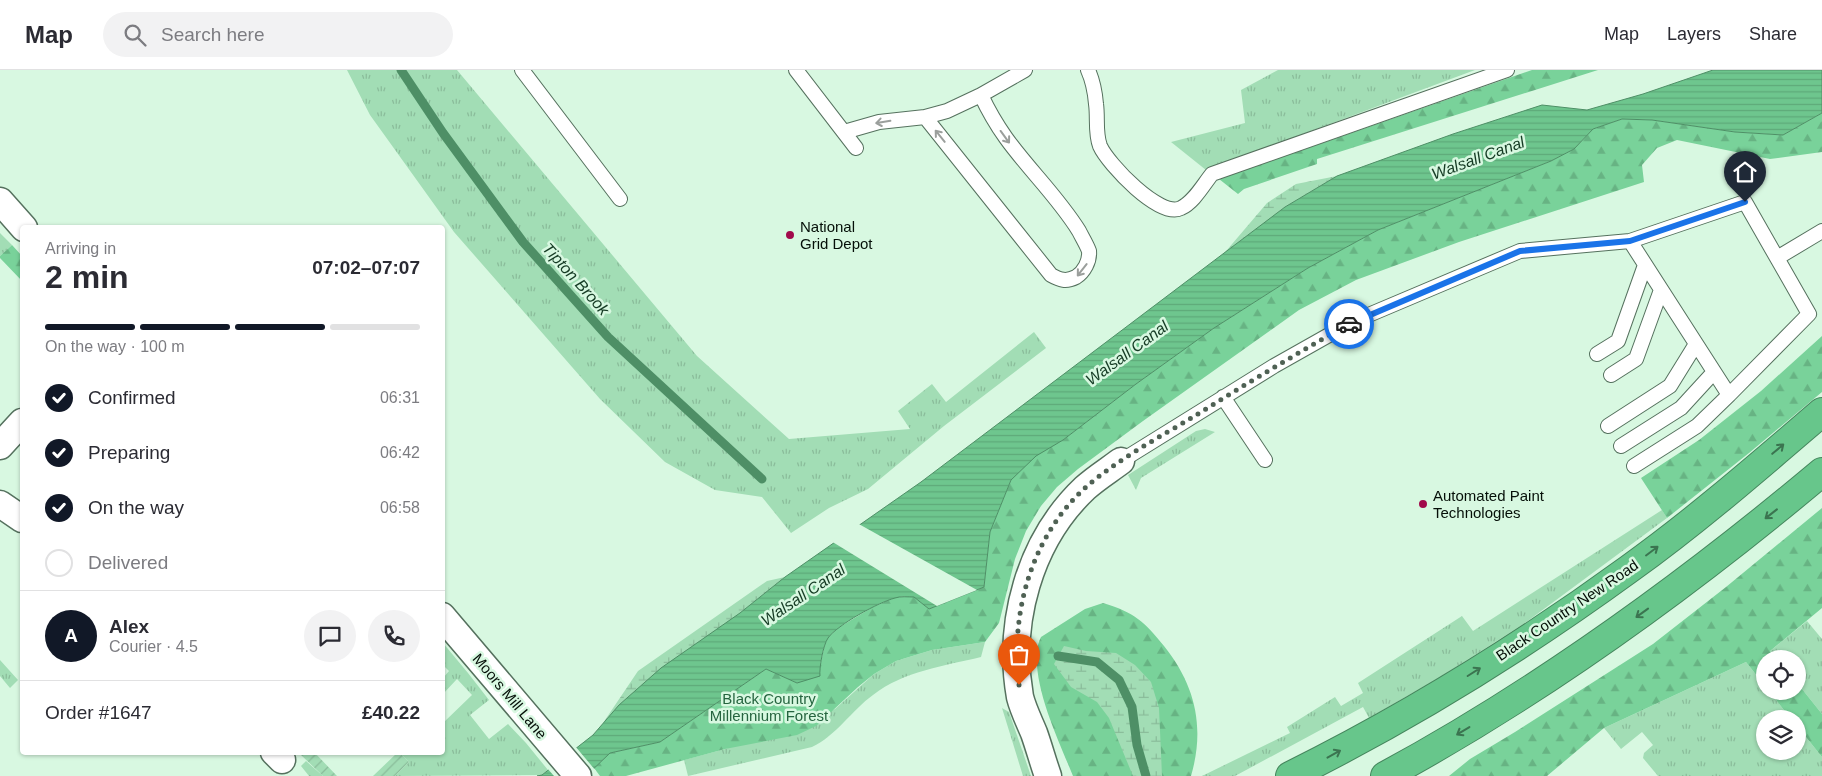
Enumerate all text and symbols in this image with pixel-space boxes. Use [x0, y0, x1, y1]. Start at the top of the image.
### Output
search box [103, 12, 453, 57]
text: Map [25, 21, 73, 48]
icon: search [121, 21, 149, 49]
text: Search here [161, 24, 265, 45]
text: Map [1604, 24, 1639, 44]
text: Layers [1667, 24, 1721, 44]
text: Share [1749, 24, 1797, 44]
one-way arrow [875, 117, 891, 127]
one-way arrow [934, 129, 945, 142]
one-way arrow [1000, 130, 1010, 144]
water label: Walsall Canal [1429, 133, 1527, 183]
pin [1724, 151, 1766, 202]
icon: home [1731, 158, 1759, 186]
place label: National Grid Depot [800, 218, 873, 252]
marker: National Grid Depot [784, 229, 796, 241]
text: Arriving in [45, 240, 116, 257]
water label: Tipton Brook [539, 240, 613, 319]
text: 07:02–07:07 [312, 257, 420, 278]
text: 2 min [45, 259, 129, 295]
one-way arrow [1077, 263, 1088, 276]
courier [1324, 299, 1374, 349]
icon: car [1335, 310, 1363, 338]
water label: Walsall Canal [1083, 317, 1172, 389]
text: On the way · 100 m [45, 338, 185, 355]
icon: check [45, 384, 73, 412]
text: Confirmed [88, 387, 176, 408]
text: 06:31 [380, 389, 420, 406]
icon: check [45, 439, 73, 467]
text: Preparing [88, 442, 170, 463]
text: 06:42 [380, 444, 420, 461]
one-way arrow [1771, 444, 1784, 455]
place label: Automated Paint Technologies [1433, 487, 1545, 521]
icon: check [45, 494, 73, 522]
text: On the way [88, 497, 184, 518]
marker: Automated Paint Technologies [1417, 498, 1429, 510]
text: 06:58 [380, 499, 420, 516]
one-way arrow [1764, 508, 1777, 519]
one-way arrow [1645, 546, 1658, 557]
text: Delivered [88, 552, 168, 573]
street label: Black Country New Road [1493, 556, 1641, 664]
water label: Walsall Canal [758, 560, 849, 629]
one-way arrow [1635, 608, 1649, 618]
button: chat [304, 610, 356, 662]
button: phone [368, 610, 420, 662]
text: Alex [109, 616, 149, 637]
text: A [64, 625, 78, 646]
pin [998, 634, 1040, 685]
text: Courier · 4.5 [109, 638, 198, 655]
icon: bag [1005, 641, 1033, 669]
street label: Moors Mill Lane [469, 650, 551, 742]
map controls [1756, 650, 1806, 760]
button: locate [1756, 650, 1806, 700]
one-way arrow [1467, 667, 1481, 677]
park label: Black Country Millennium Forest [710, 690, 829, 724]
text: Order #1647 [45, 702, 152, 723]
text: £40.22 [362, 702, 420, 723]
button: layers [1756, 710, 1806, 760]
one-way arrow [1456, 727, 1470, 737]
one-way arrow [1326, 749, 1341, 758]

